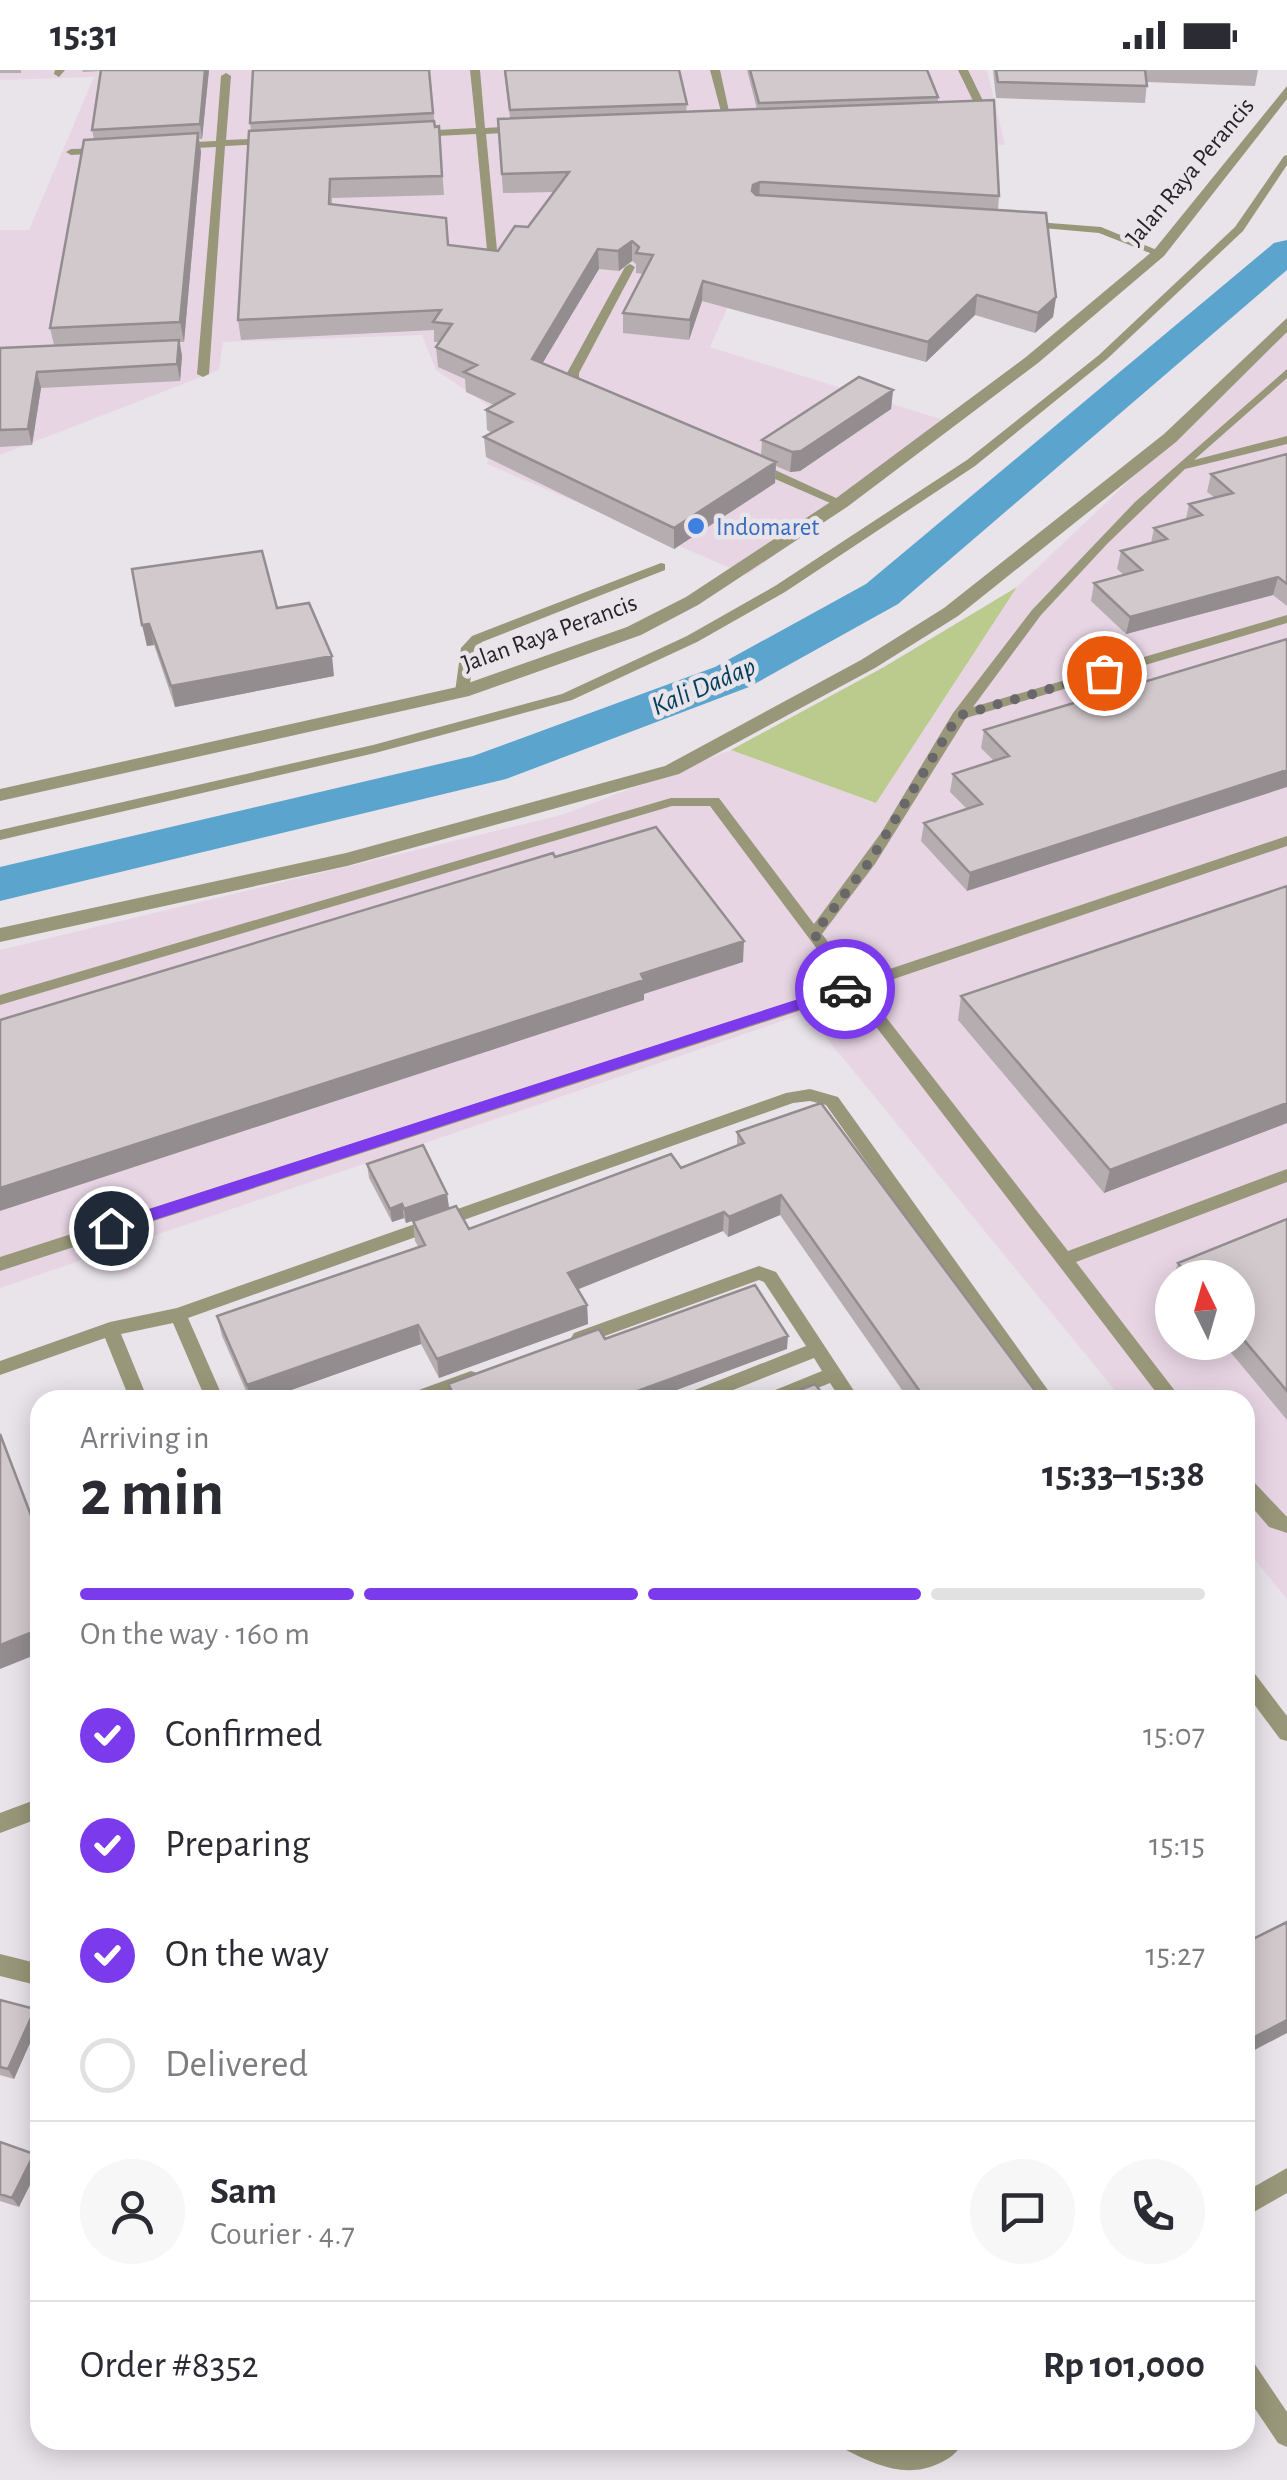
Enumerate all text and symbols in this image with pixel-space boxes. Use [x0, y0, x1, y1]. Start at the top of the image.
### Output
text: 15:31 [50, 16, 119, 54]
street label: Jalan Raya Perancis [1121, 93, 1259, 251]
marker: Indomaret [685, 515, 707, 537]
place label: Indomaret [716, 515, 819, 540]
street label: Jalan Raya Perancis [459, 590, 640, 677]
pin [1062, 631, 1147, 716]
icon: bag [1077, 646, 1132, 701]
water label: Kali Dadap [648, 652, 760, 721]
courier [795, 939, 895, 1039]
icon: car [818, 962, 873, 1017]
pin [69, 1186, 154, 1271]
icon: home [84, 1201, 139, 1256]
north arrow [1155, 1260, 1255, 1360]
map controls [1155, 1260, 1255, 1360]
text: Arriving in [80, 1422, 209, 1454]
text: 15:33–15:38 [1042, 1456, 1205, 1494]
text: 2 min [80, 1462, 224, 1527]
text: On the way · 160 m [80, 1618, 310, 1650]
icon: check [80, 1708, 135, 1763]
text: Confirmed [165, 1716, 322, 1754]
text: 15:07 [1143, 1719, 1205, 1751]
icon: check [80, 1818, 135, 1873]
text: Preparing [165, 1826, 310, 1864]
text: 15:15 [1149, 1829, 1205, 1861]
icon: check [80, 1928, 135, 1983]
text: On the way [165, 1936, 329, 1974]
text: 15:27 [1145, 1939, 1205, 1971]
text: Delivered [165, 2046, 308, 2084]
button: person [80, 2159, 185, 2264]
button: chat [970, 2159, 1075, 2264]
button: phone [1100, 2159, 1205, 2264]
text: Sam [210, 2173, 277, 2211]
text: Courier · 4.7 [210, 2218, 355, 2250]
text: Order #8352 [80, 2347, 259, 2385]
text: Rp 101,000 [1043, 2347, 1205, 2385]

